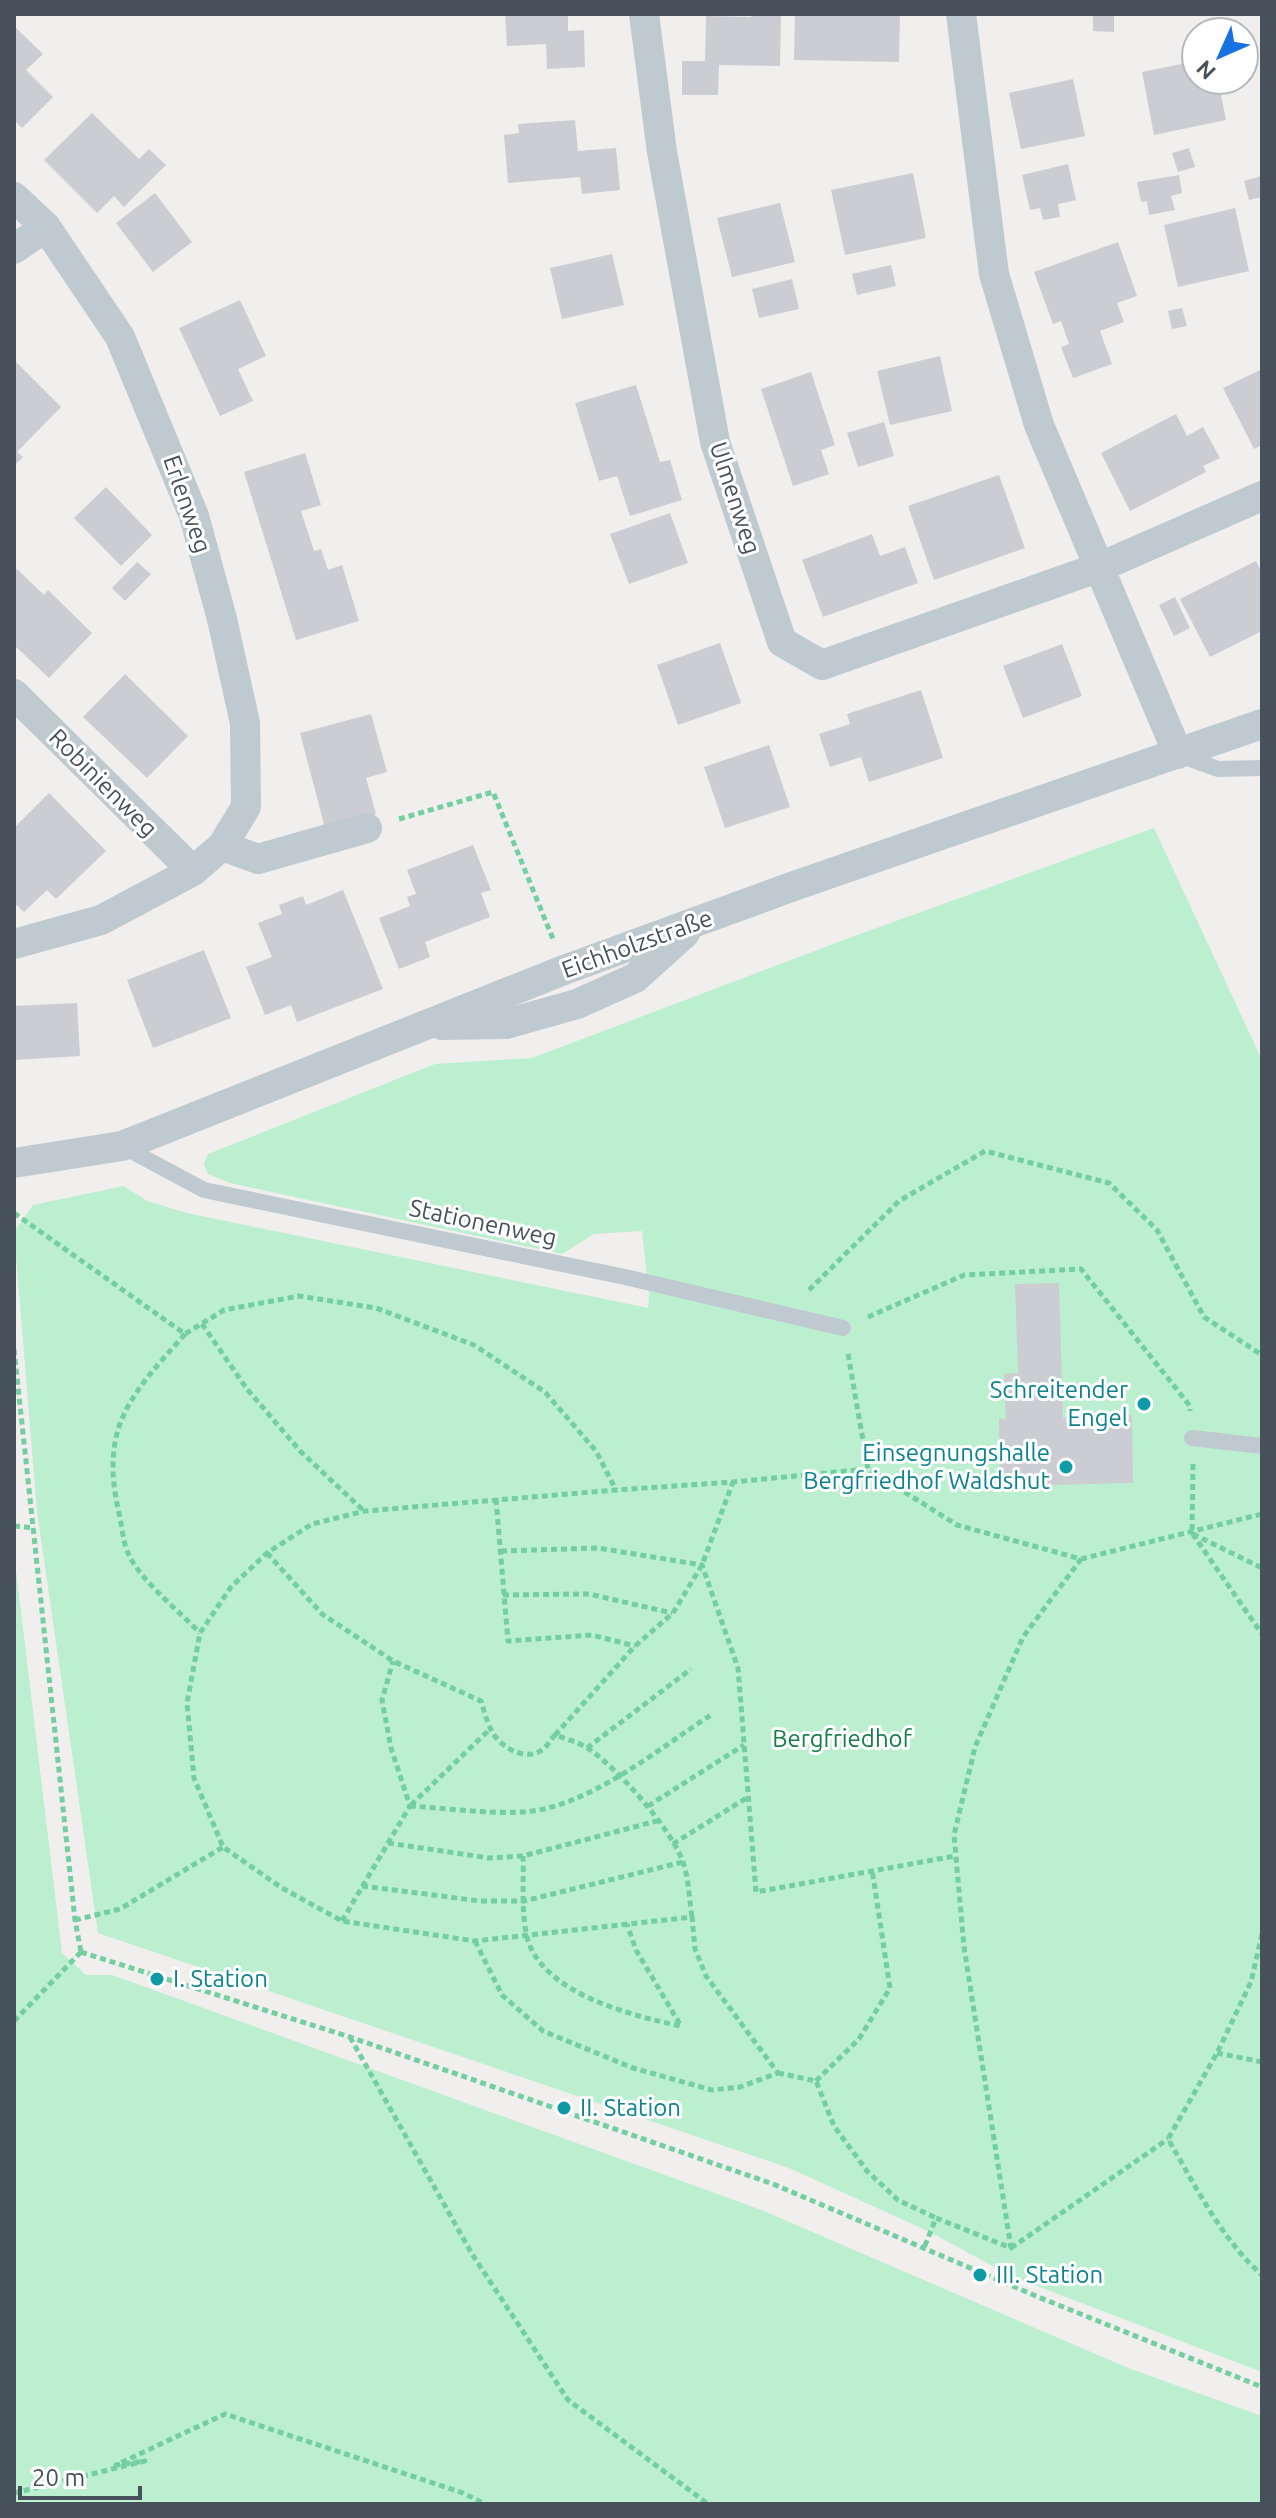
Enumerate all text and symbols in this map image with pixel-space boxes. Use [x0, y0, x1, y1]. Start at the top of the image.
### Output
north arrow [1180, 16, 1260, 96]
text: N [1191, 56, 1220, 85]
street label: Ulmenweg [705, 439, 766, 557]
street label: Erlenweg [158, 451, 217, 556]
street label: Robinienweg [44, 723, 163, 842]
street label: Eichholzstraße [558, 904, 716, 983]
street label: Stationenweg [407, 1194, 559, 1251]
place label: Schreitender Engel [990, 1376, 1128, 1431]
marker: Schreitender Engel [1135, 1395, 1153, 1413]
place label: Einsegnungshalle Bergfriedhof Waldshut [803, 1439, 1051, 1494]
marker: Einsegnungshalle Bergfriedhof Waldshut [1057, 1458, 1075, 1476]
park label: Bergfriedhof [772, 1725, 913, 1752]
place label: I. Station [173, 1965, 268, 1992]
marker: I. Station [148, 1970, 166, 1988]
place label: II. Station [580, 2094, 681, 2121]
marker: II. Station [555, 2099, 573, 2117]
place label: III. Station [996, 2261, 1103, 2288]
marker: III. Station [971, 2266, 989, 2284]
scale bar [20, 2450, 140, 2500]
text: 20 m [32, 2464, 85, 2491]

